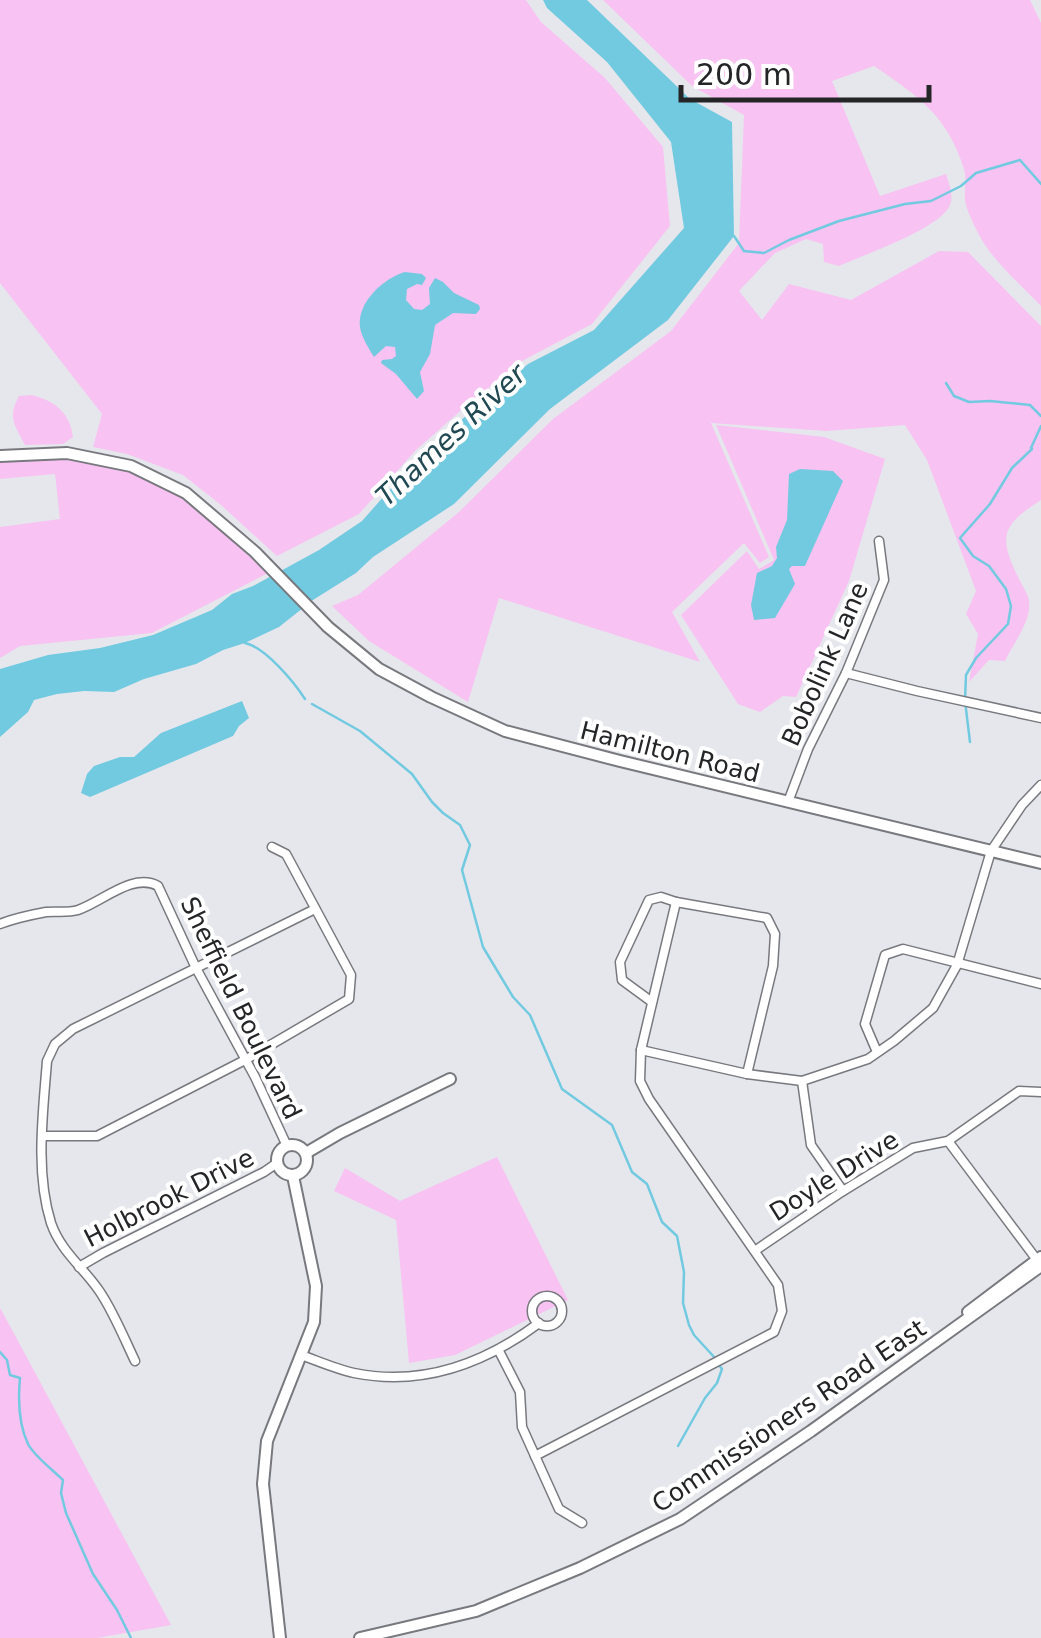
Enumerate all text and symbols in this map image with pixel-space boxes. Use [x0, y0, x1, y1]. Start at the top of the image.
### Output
scale bar [681, 40, 928, 102]
text: 200 m [696, 57, 792, 92]
water label: Thames River [369, 356, 534, 513]
street label: Bobolink Lane [776, 578, 874, 750]
street label: Hamilton Road [577, 716, 763, 788]
street label: Sheffield Boulevard [175, 892, 307, 1124]
street label: Doyle Drive [764, 1125, 904, 1227]
street label: Holbrook Drive [79, 1143, 259, 1253]
street label: Commissioners Road East [647, 1313, 931, 1519]

